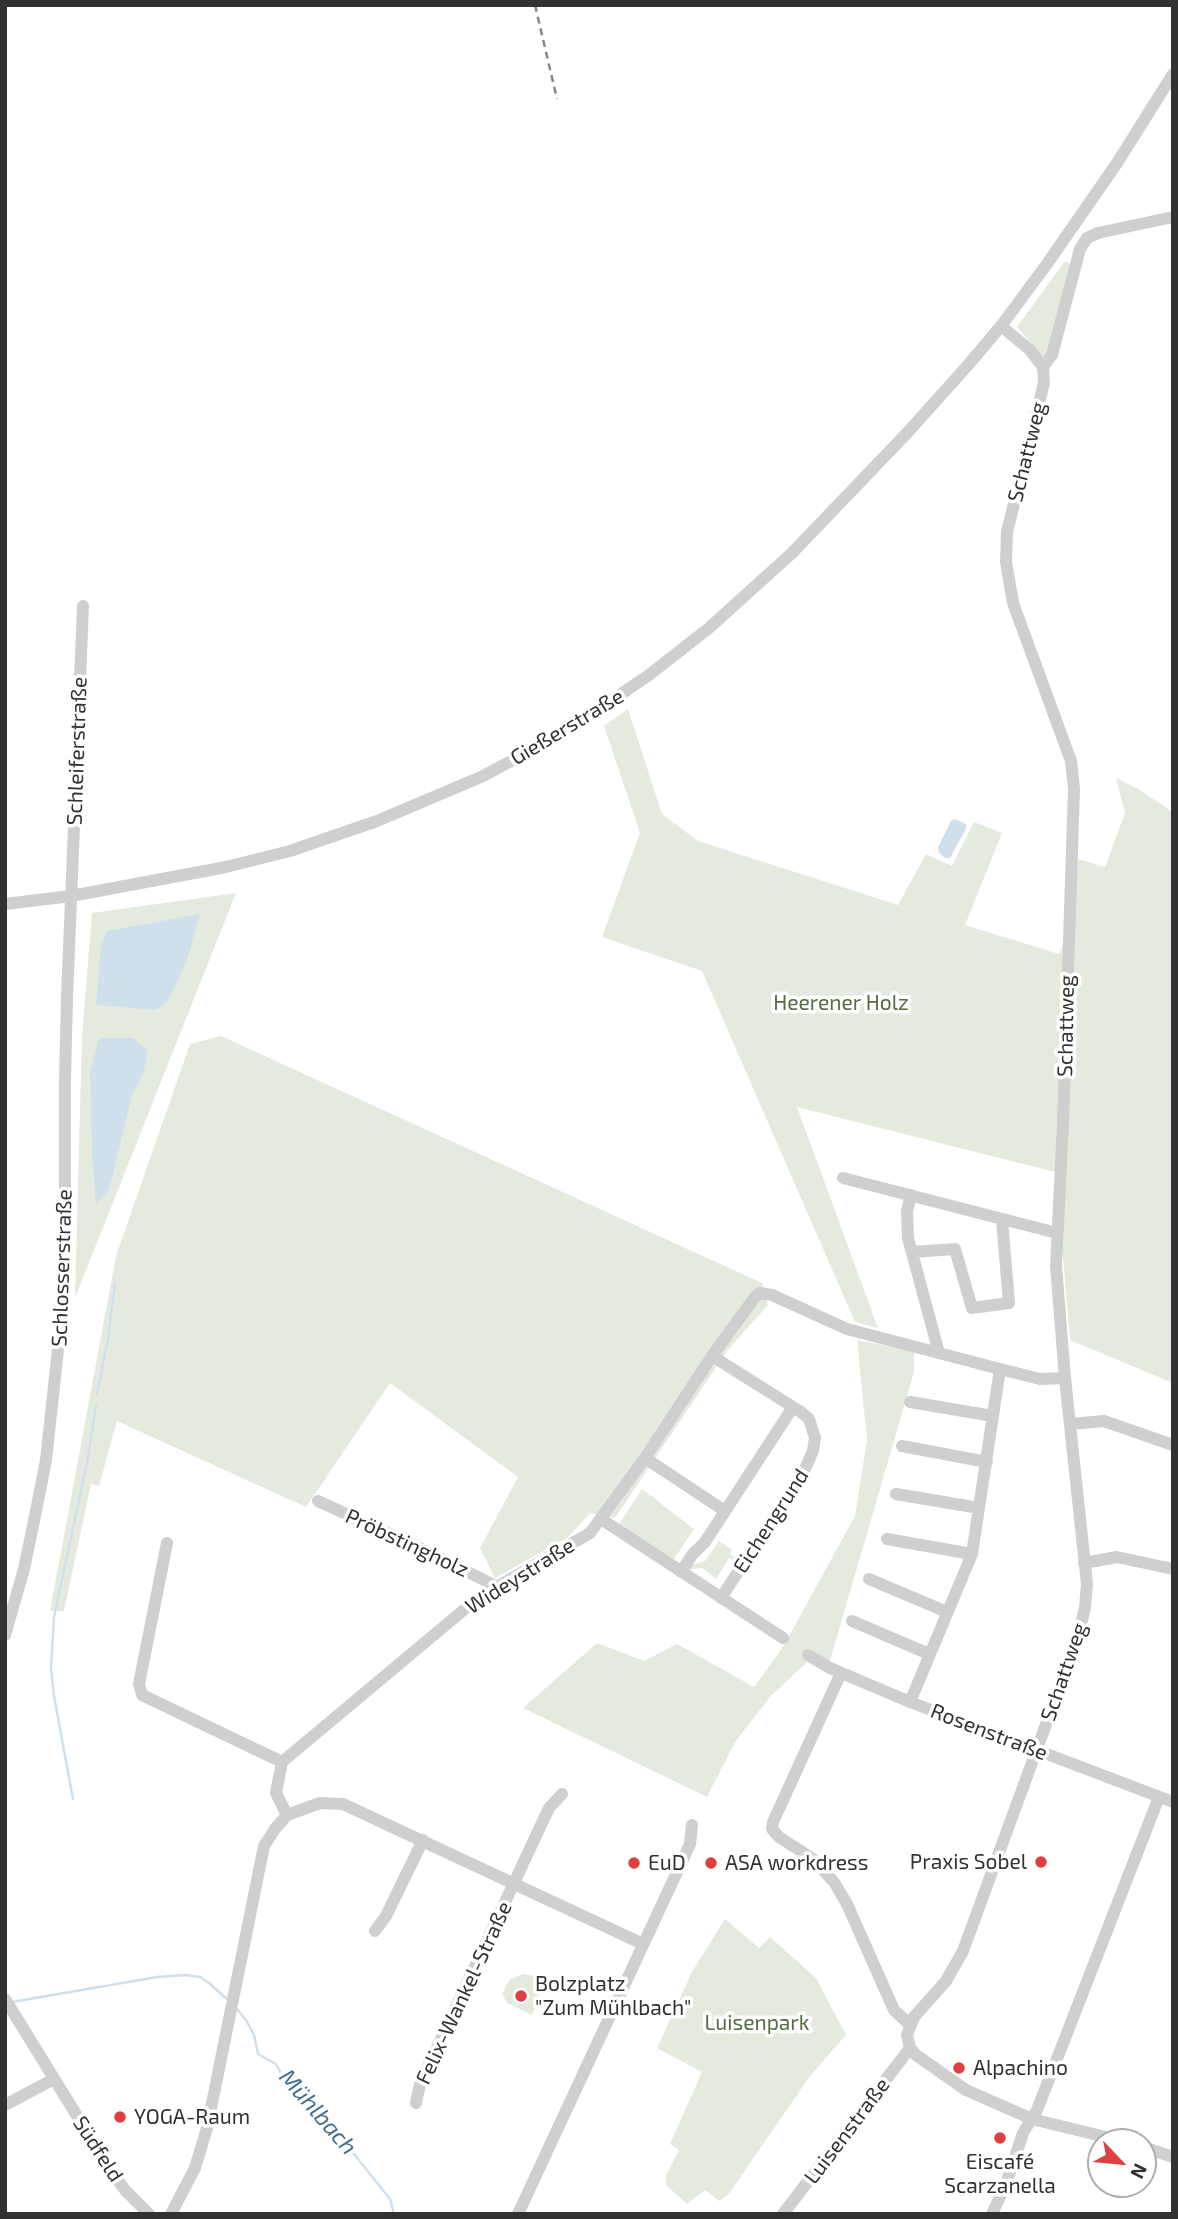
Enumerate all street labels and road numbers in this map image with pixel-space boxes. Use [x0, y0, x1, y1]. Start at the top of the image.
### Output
street label: Schattweg [1002, 399, 1052, 505]
street label: Schleiferstraße [62, 676, 92, 826]
street label: Gießerstraße [506, 683, 628, 771]
street label: Schattweg [1053, 975, 1079, 1077]
street label: Schlosserstraße [47, 1189, 77, 1347]
street label: Eichengrund [728, 1464, 814, 1578]
street label: Pröbstingholz [341, 1503, 473, 1583]
street label: Wideystraße [461, 1533, 579, 1619]
street label: Schattweg [1035, 1620, 1093, 1724]
street label: Rosenstraße [927, 1698, 1051, 1766]
street label: Felix-Wankel-Straße [411, 1898, 517, 2088]
street label: Luisenstraße [799, 2073, 895, 2189]
street label: Südfeld [68, 2111, 128, 2187]

